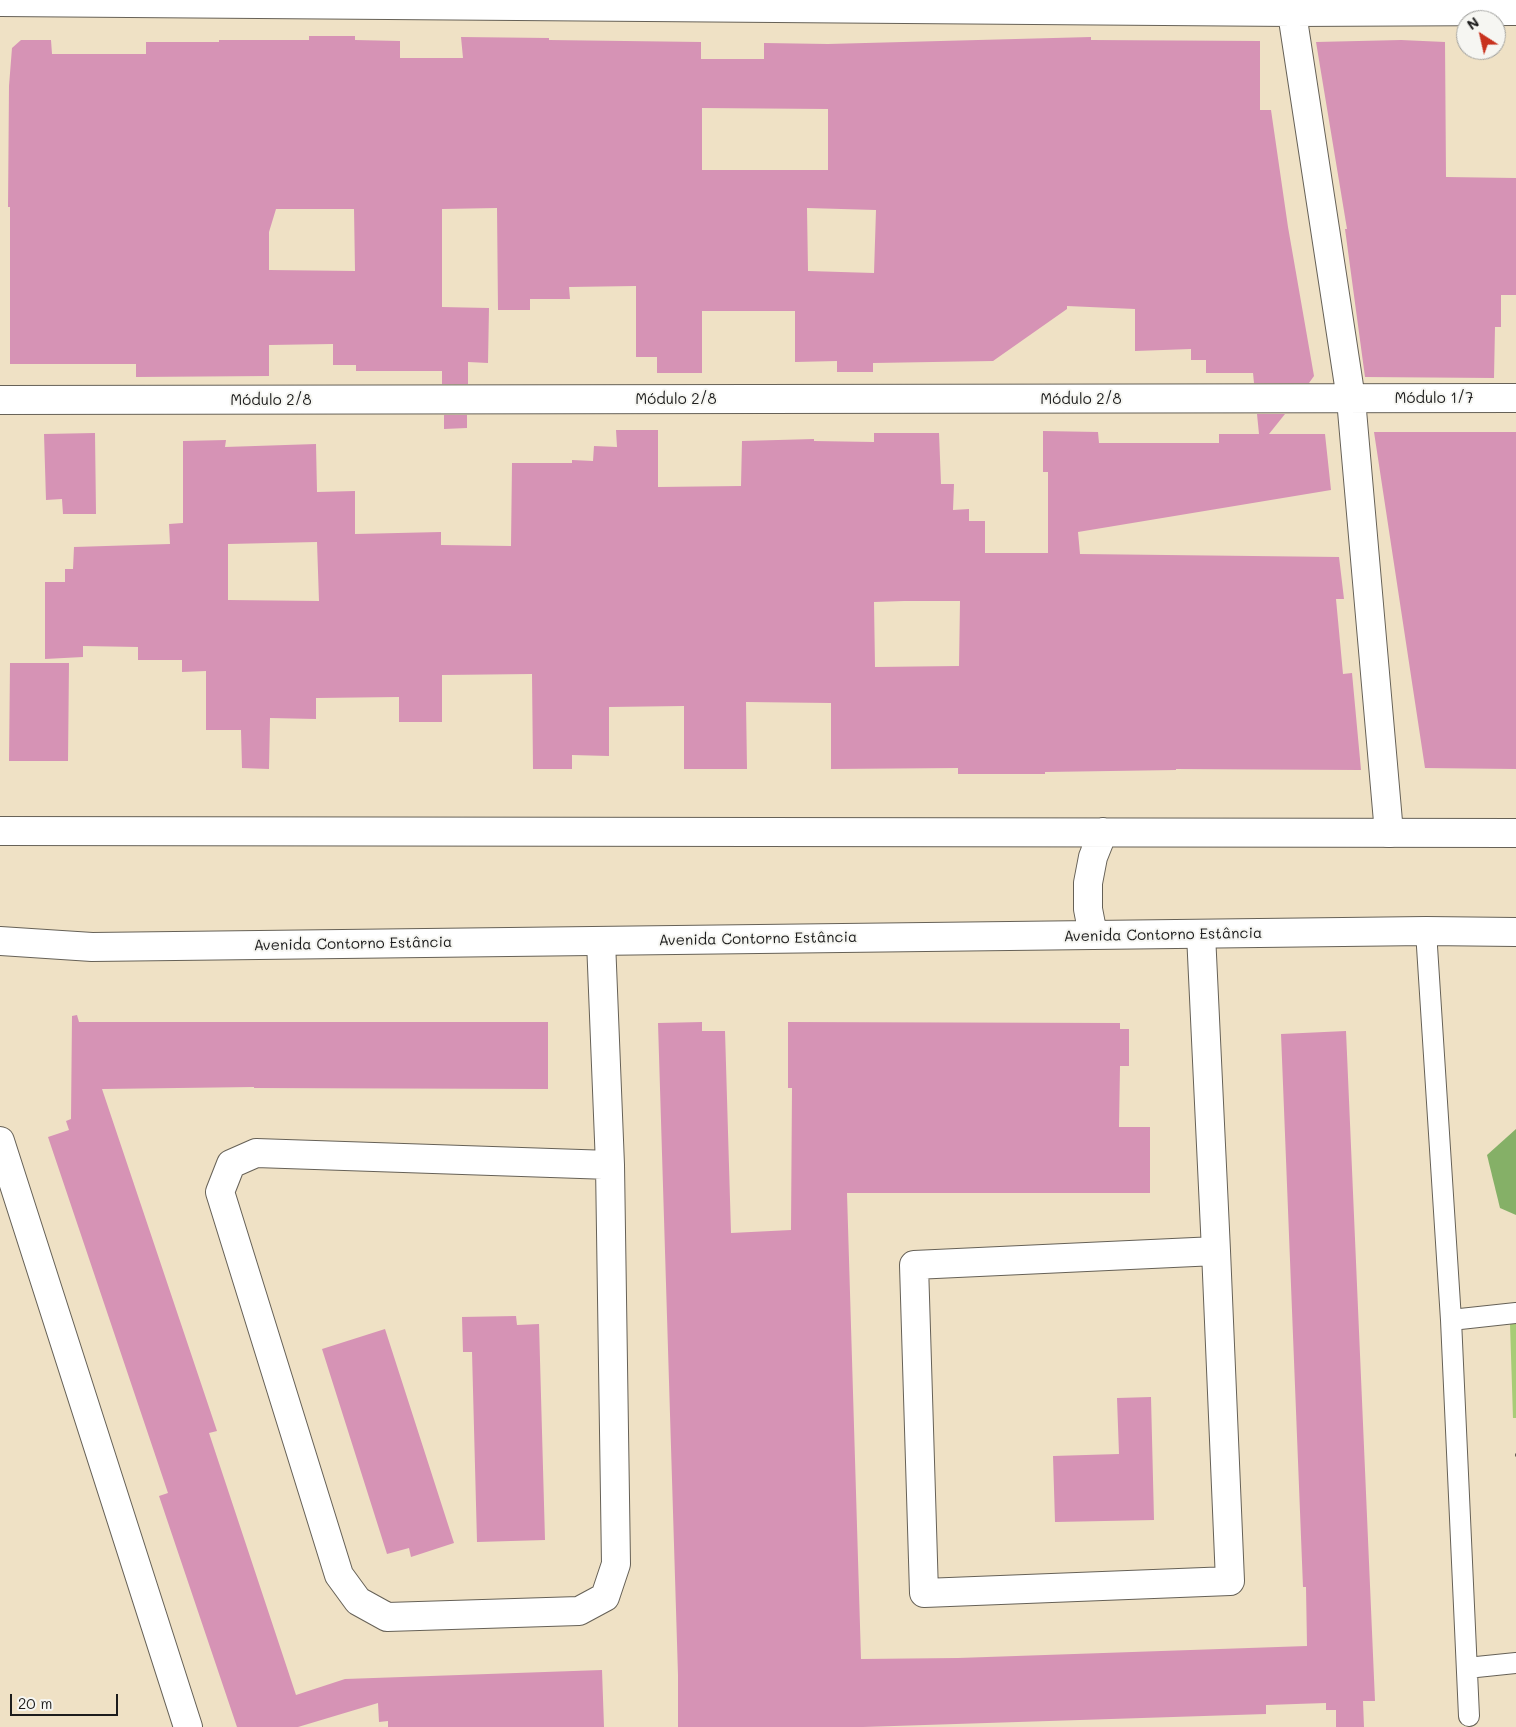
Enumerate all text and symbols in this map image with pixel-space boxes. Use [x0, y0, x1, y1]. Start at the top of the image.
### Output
north arrow [1456, 10, 1506, 60]
text: N [1463, 12, 1482, 34]
street label: Módulo 1/7 [1395, 389, 1473, 407]
street label: Módulo 2/8 [635, 390, 717, 408]
street label: Módulo 2/8 [1040, 390, 1122, 408]
street label: Módulo 2/8 [230, 391, 312, 409]
street label: Avenida Contorno Estância [1064, 924, 1262, 946]
street label: Avenida Contorno Estância [659, 928, 857, 950]
street label: Avenida Contorno Estância [254, 933, 452, 955]
scale bar [12, 1684, 120, 1716]
text: 20 m [18, 1693, 52, 1713]

